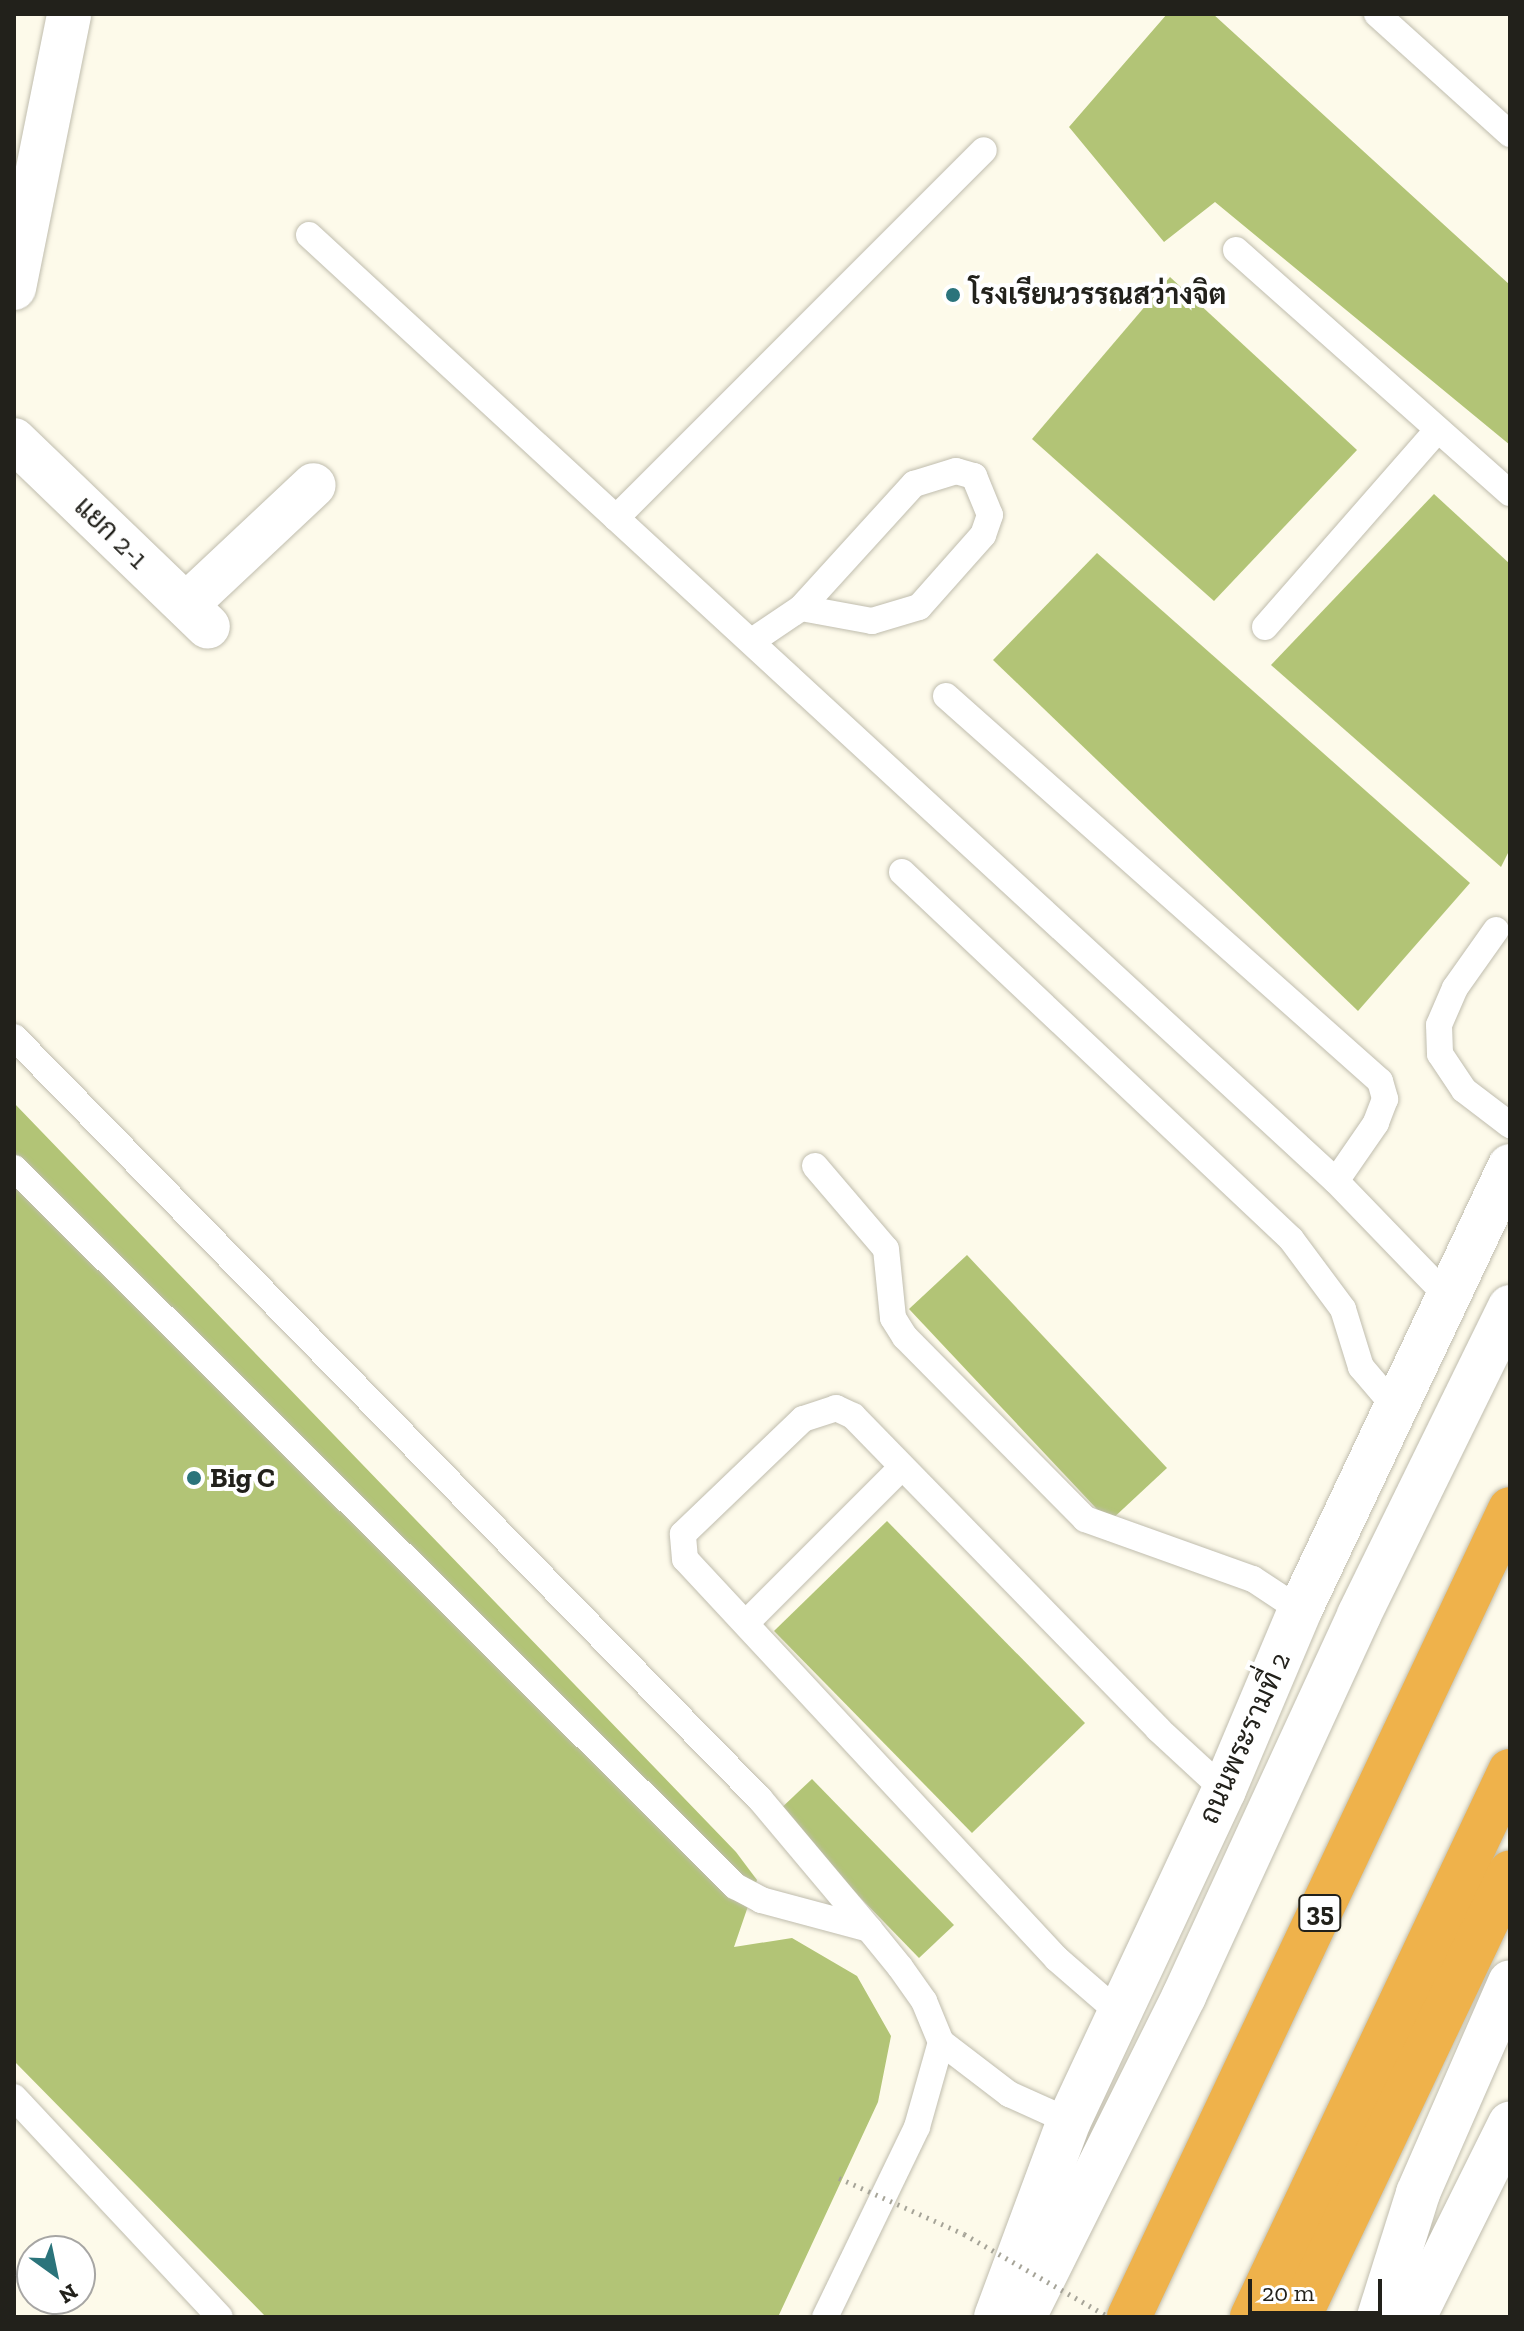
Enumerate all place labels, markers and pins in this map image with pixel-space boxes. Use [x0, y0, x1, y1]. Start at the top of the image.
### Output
place label: โรงเรียนวรรณสว่างจิต [969, 278, 1226, 312]
marker: โรงเรียนวรรณสว่างจิต [944, 286, 962, 304]
place label: Big C [210, 1461, 275, 1495]
marker: Big C [185, 1469, 203, 1487]

